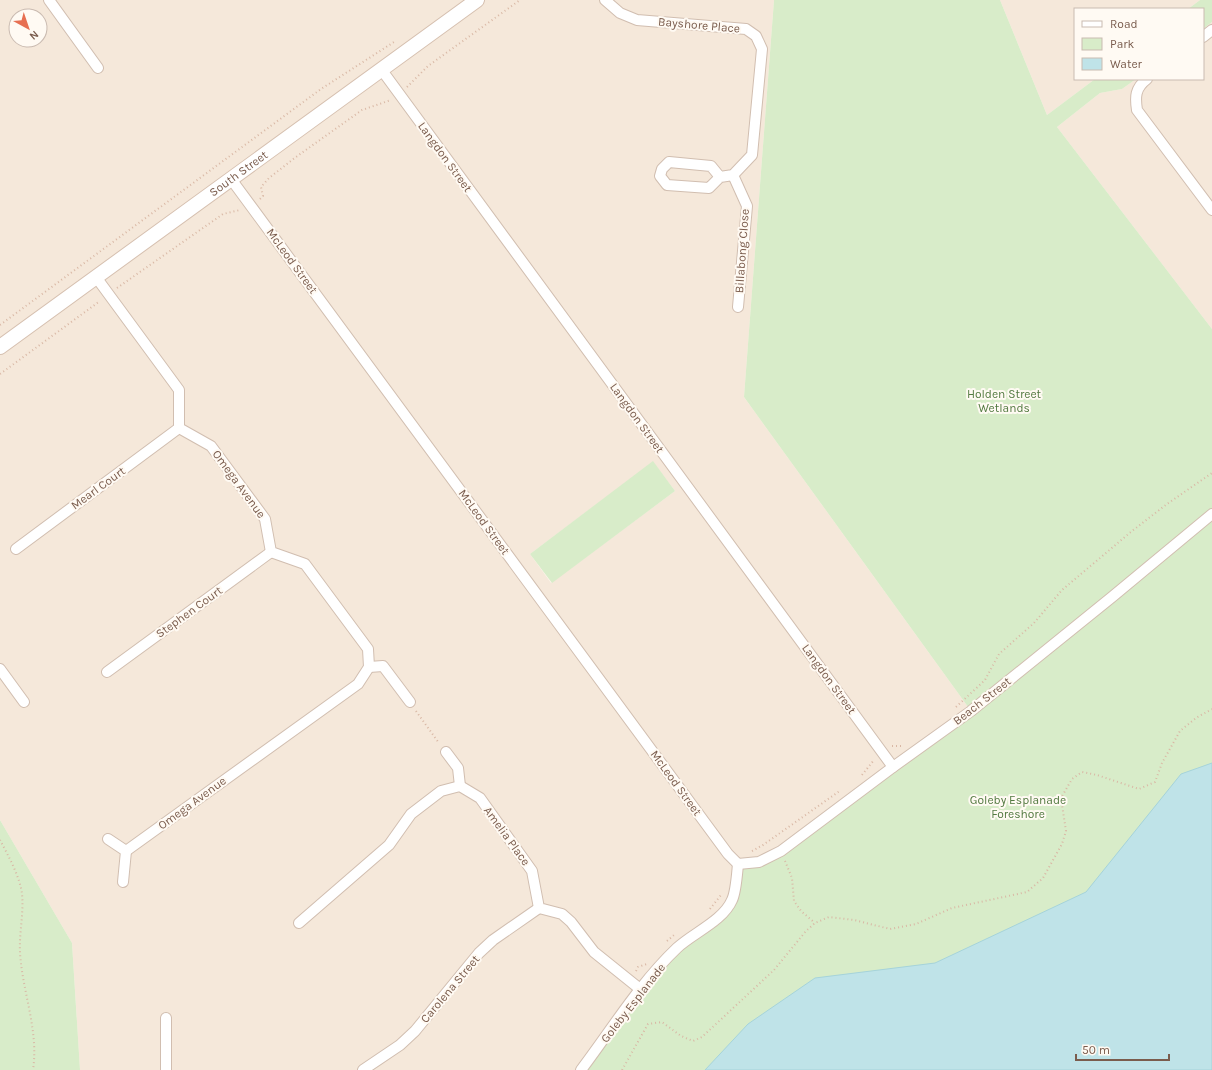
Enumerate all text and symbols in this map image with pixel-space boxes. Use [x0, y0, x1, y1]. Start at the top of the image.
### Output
north arrow [8, 8, 48, 48]
legend [1074, 8, 1204, 80]
street label: Bayshore Place [658, 14, 740, 36]
text: Road [1110, 17, 1138, 31]
text: N [27, 28, 41, 43]
text: Park [1110, 37, 1135, 51]
text: Water [1110, 57, 1143, 71]
street label: Langdon Street [415, 119, 475, 195]
street label: South Street [207, 147, 271, 199]
street label: Billabong Close [732, 208, 752, 294]
street label: McLeod Street [264, 225, 321, 297]
street label: Langdon Street [607, 380, 667, 456]
park label: Holden Street Wetlands [967, 387, 1042, 415]
street label: Omega Avenue [210, 447, 268, 521]
street label: Mearl Court [68, 463, 128, 512]
street label: McLeod Street [456, 486, 513, 558]
street label: Stephen Court [153, 583, 225, 641]
street label: Langdon Street [799, 641, 859, 717]
street label: Beach Street [950, 674, 1014, 728]
street label: McLeod Street [648, 747, 705, 819]
street label: Omega Avenue [155, 774, 229, 832]
park label: Goleby Esplanade Foreshore [970, 793, 1066, 821]
street label: Amelia Place [481, 804, 533, 868]
street label: Carolena Street [418, 952, 483, 1026]
street label: Goleby Esplanade [598, 961, 668, 1045]
scale bar [1076, 1036, 1169, 1062]
text: 50 m [1082, 1043, 1110, 1057]

